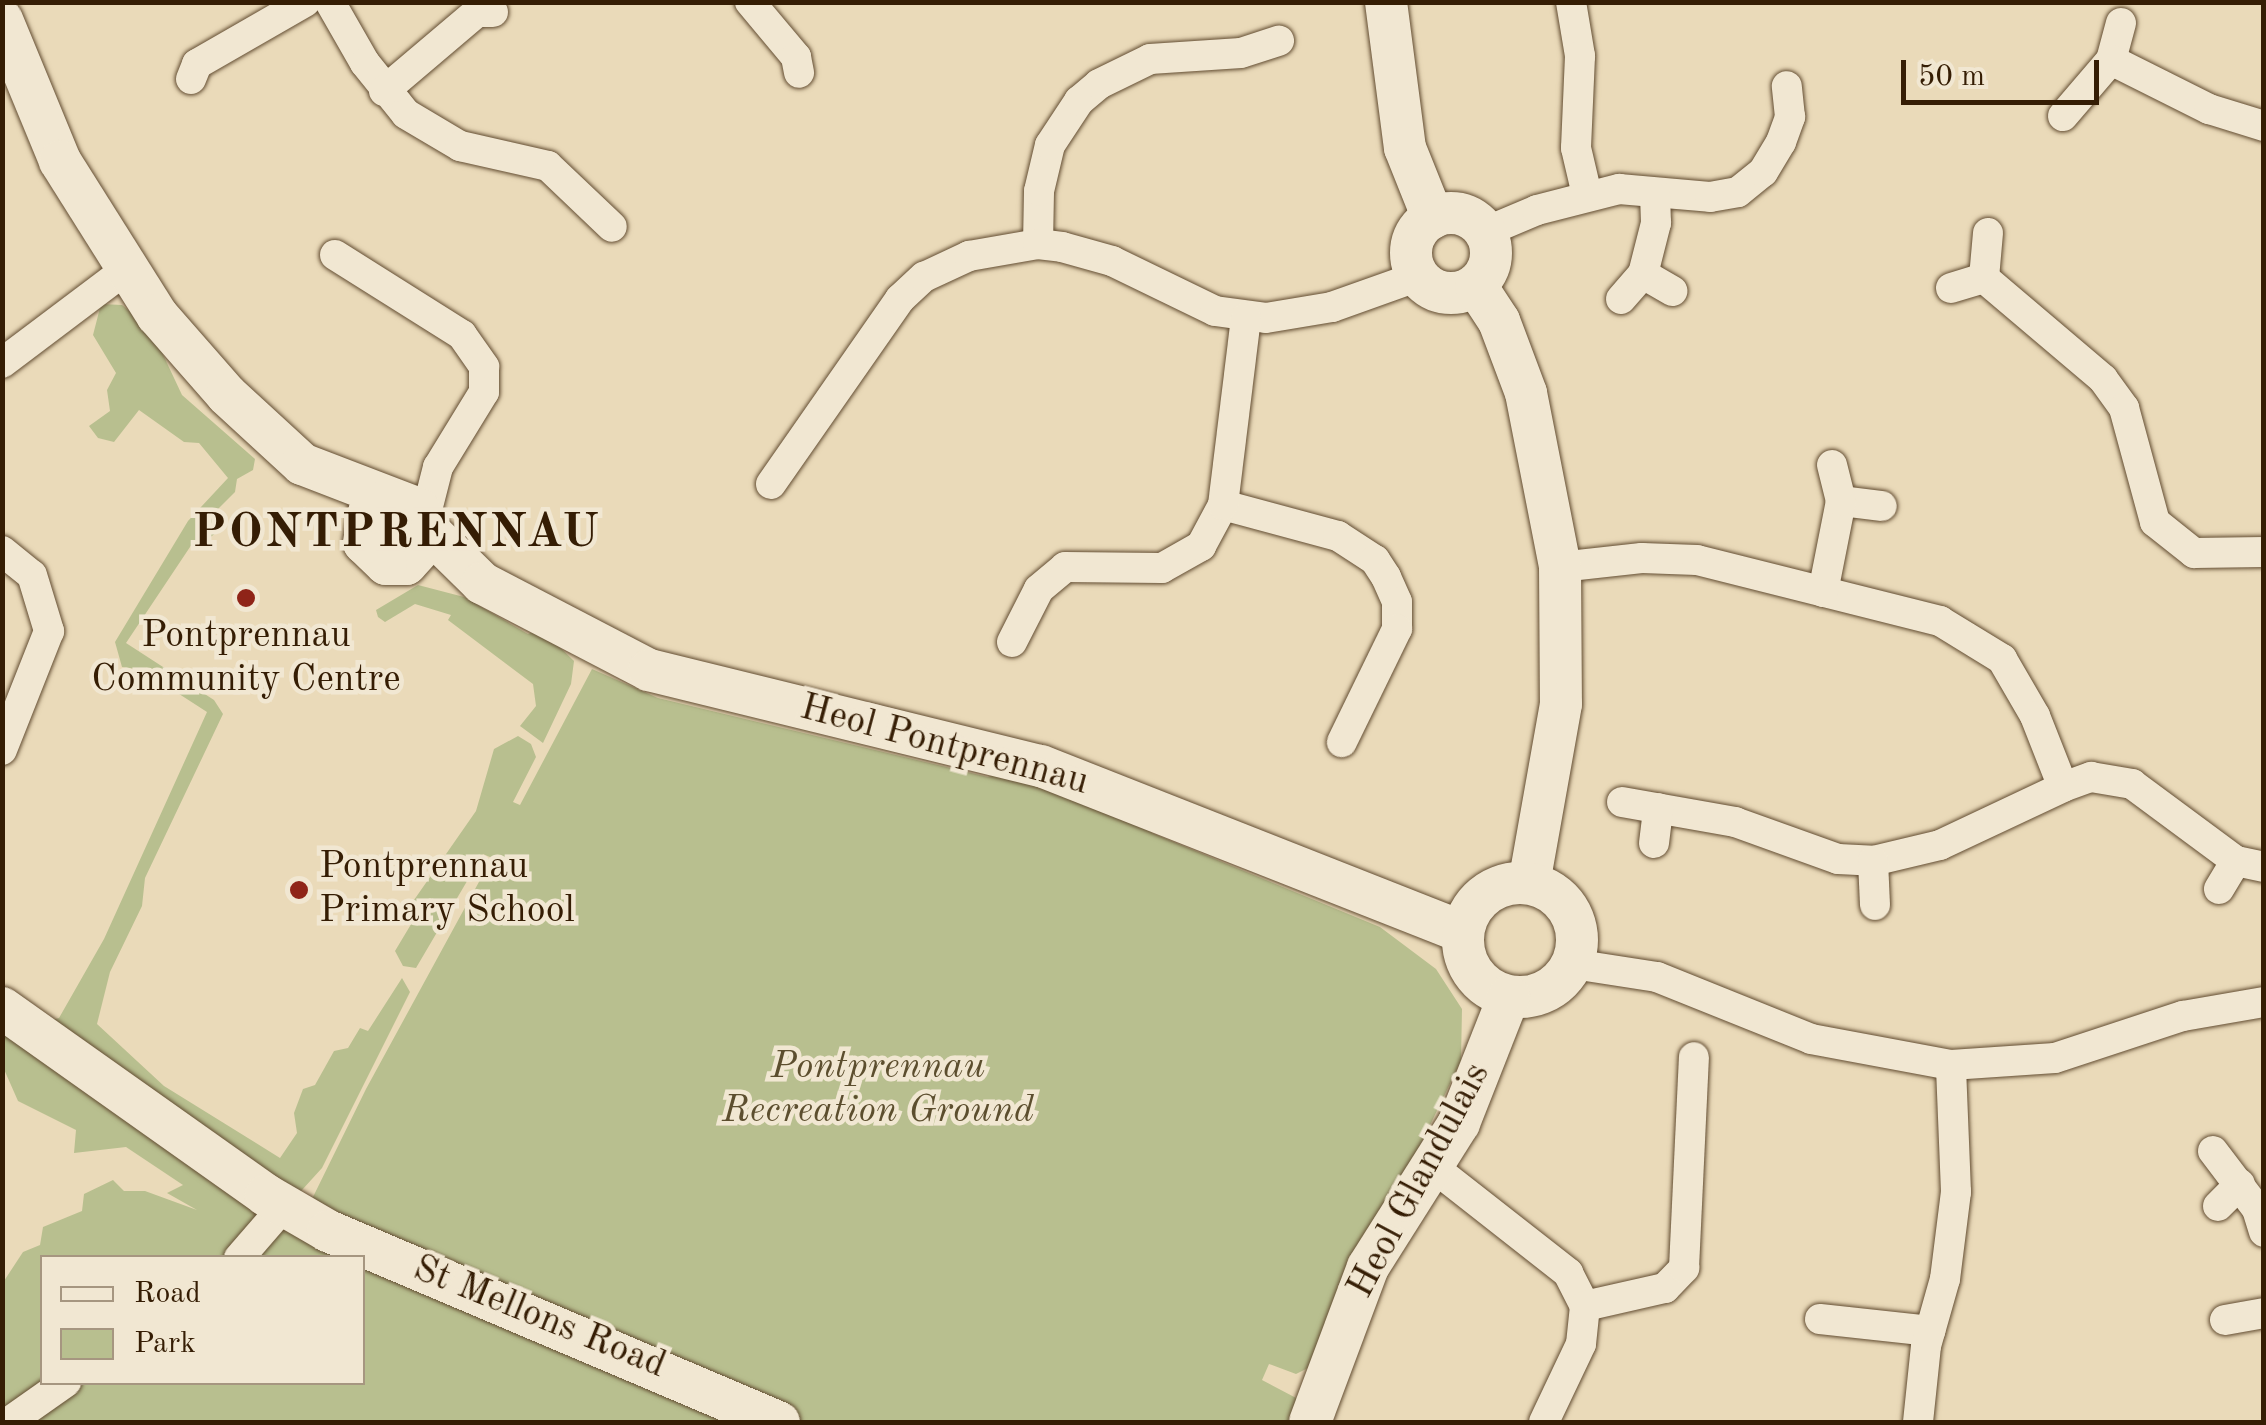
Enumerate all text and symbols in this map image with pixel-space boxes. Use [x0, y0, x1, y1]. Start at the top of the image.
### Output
scale bar [1906, 40, 2104, 102]
text: 50 m [1918, 62, 1985, 92]
district label: PONTPRENNAU [192, 505, 602, 563]
marker: Pontprennau Community Centre [235, 587, 257, 609]
place label: Pontprennau Community Centre [91, 614, 401, 704]
street label: Heol Pontprennau [795, 686, 1093, 806]
place label: Pontprennau Primary School [319, 845, 575, 934]
marker: Pontprennau Primary School [288, 879, 310, 901]
park label: Pontprennau Recreation Ground [722, 1045, 1034, 1134]
street label: Heol Glandulais [1339, 1056, 1501, 1306]
street label: St Mellons Road [406, 1247, 672, 1389]
legend [40, 1255, 365, 1385]
text: Road [134, 1279, 201, 1309]
text: Park [134, 1329, 196, 1359]

